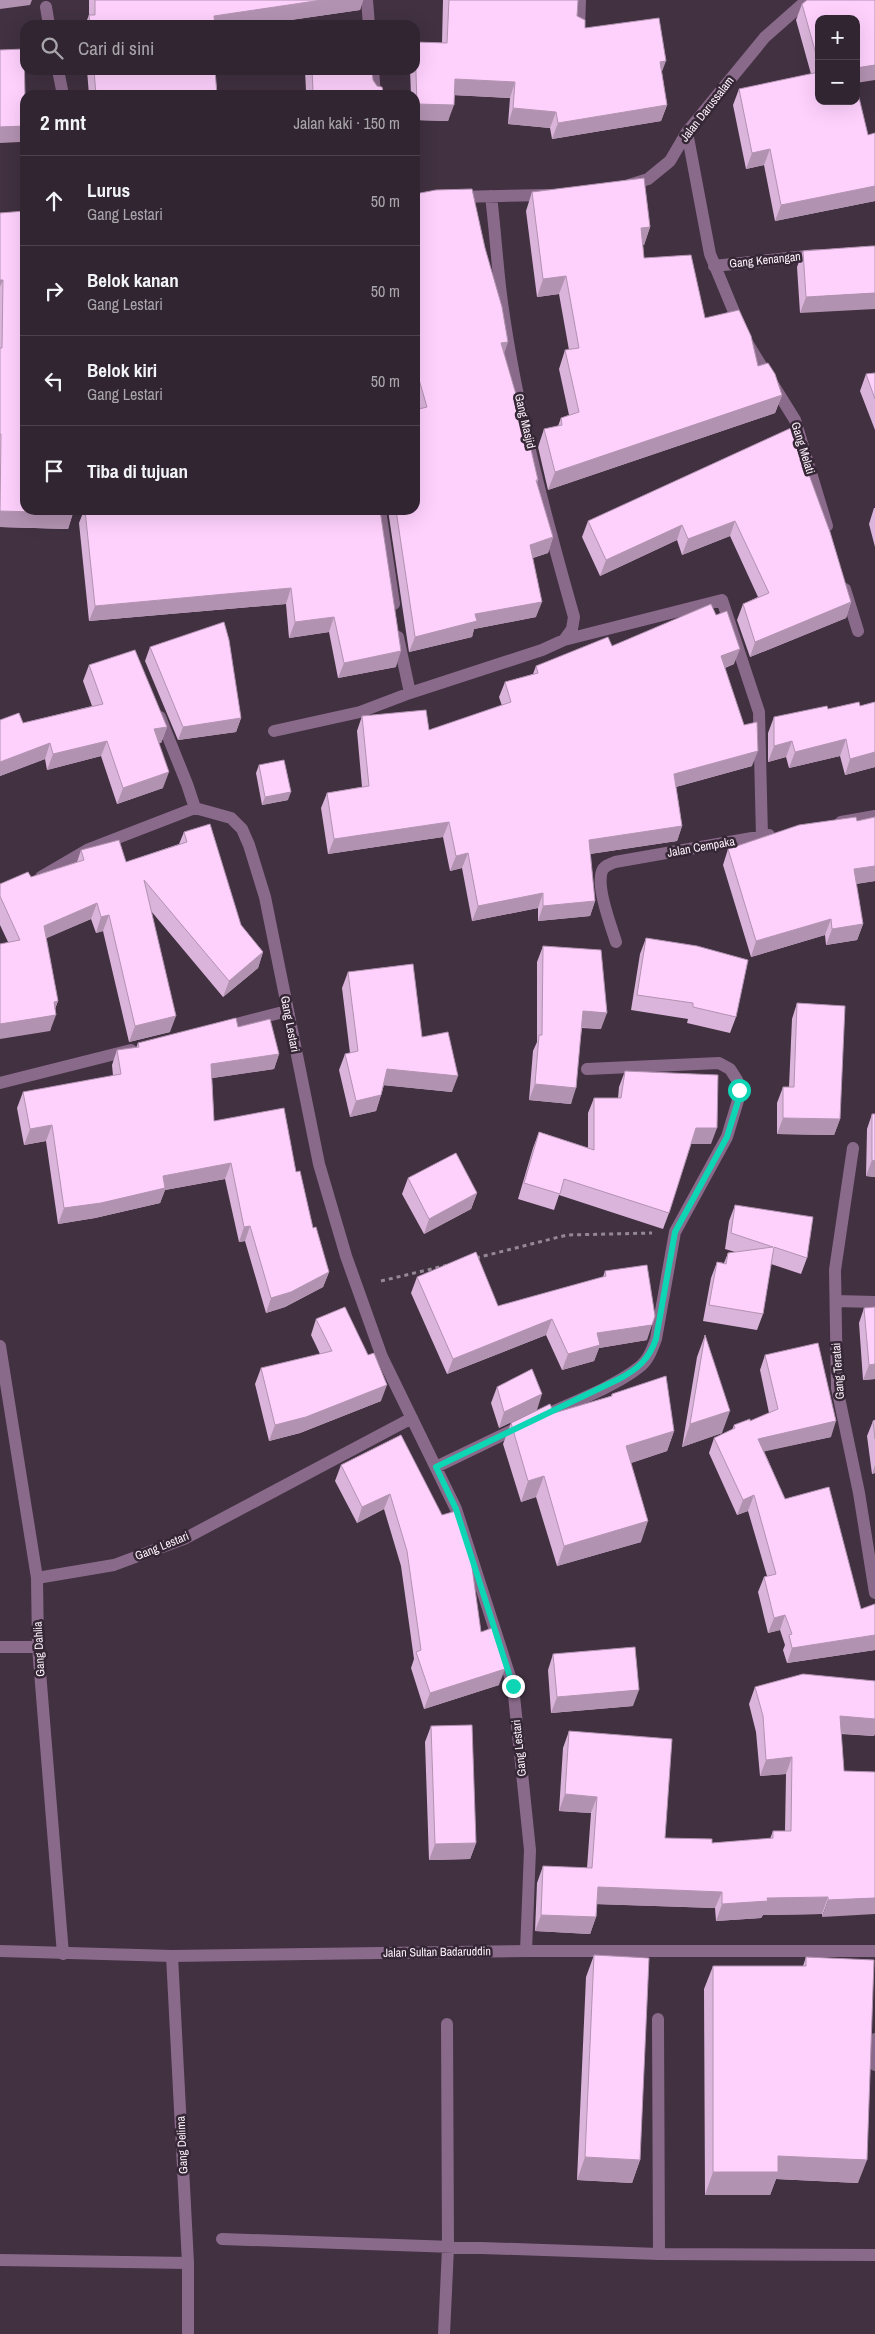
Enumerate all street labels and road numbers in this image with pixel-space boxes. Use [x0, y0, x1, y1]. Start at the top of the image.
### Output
street label: Jalan Darussalam [676, 73, 738, 145]
street label: Gang Kenangan [729, 248, 801, 272]
street label: Gang Masjid [511, 392, 539, 450]
street label: Gang Melati [788, 420, 818, 476]
street label: Jalan Cempaka [666, 833, 737, 861]
street label: Gang Lestari [277, 995, 303, 1053]
street label: Gang Teratai [828, 1342, 848, 1400]
street label: Gang Lestari [133, 1528, 191, 1564]
street label: Gang Dahlia [30, 1620, 48, 1677]
street label: Gang Lestari [508, 1719, 530, 1777]
street label: Jalan Sultan Badaruddin [383, 1943, 491, 1961]
street label: Gang Delima [172, 2115, 192, 2174]

